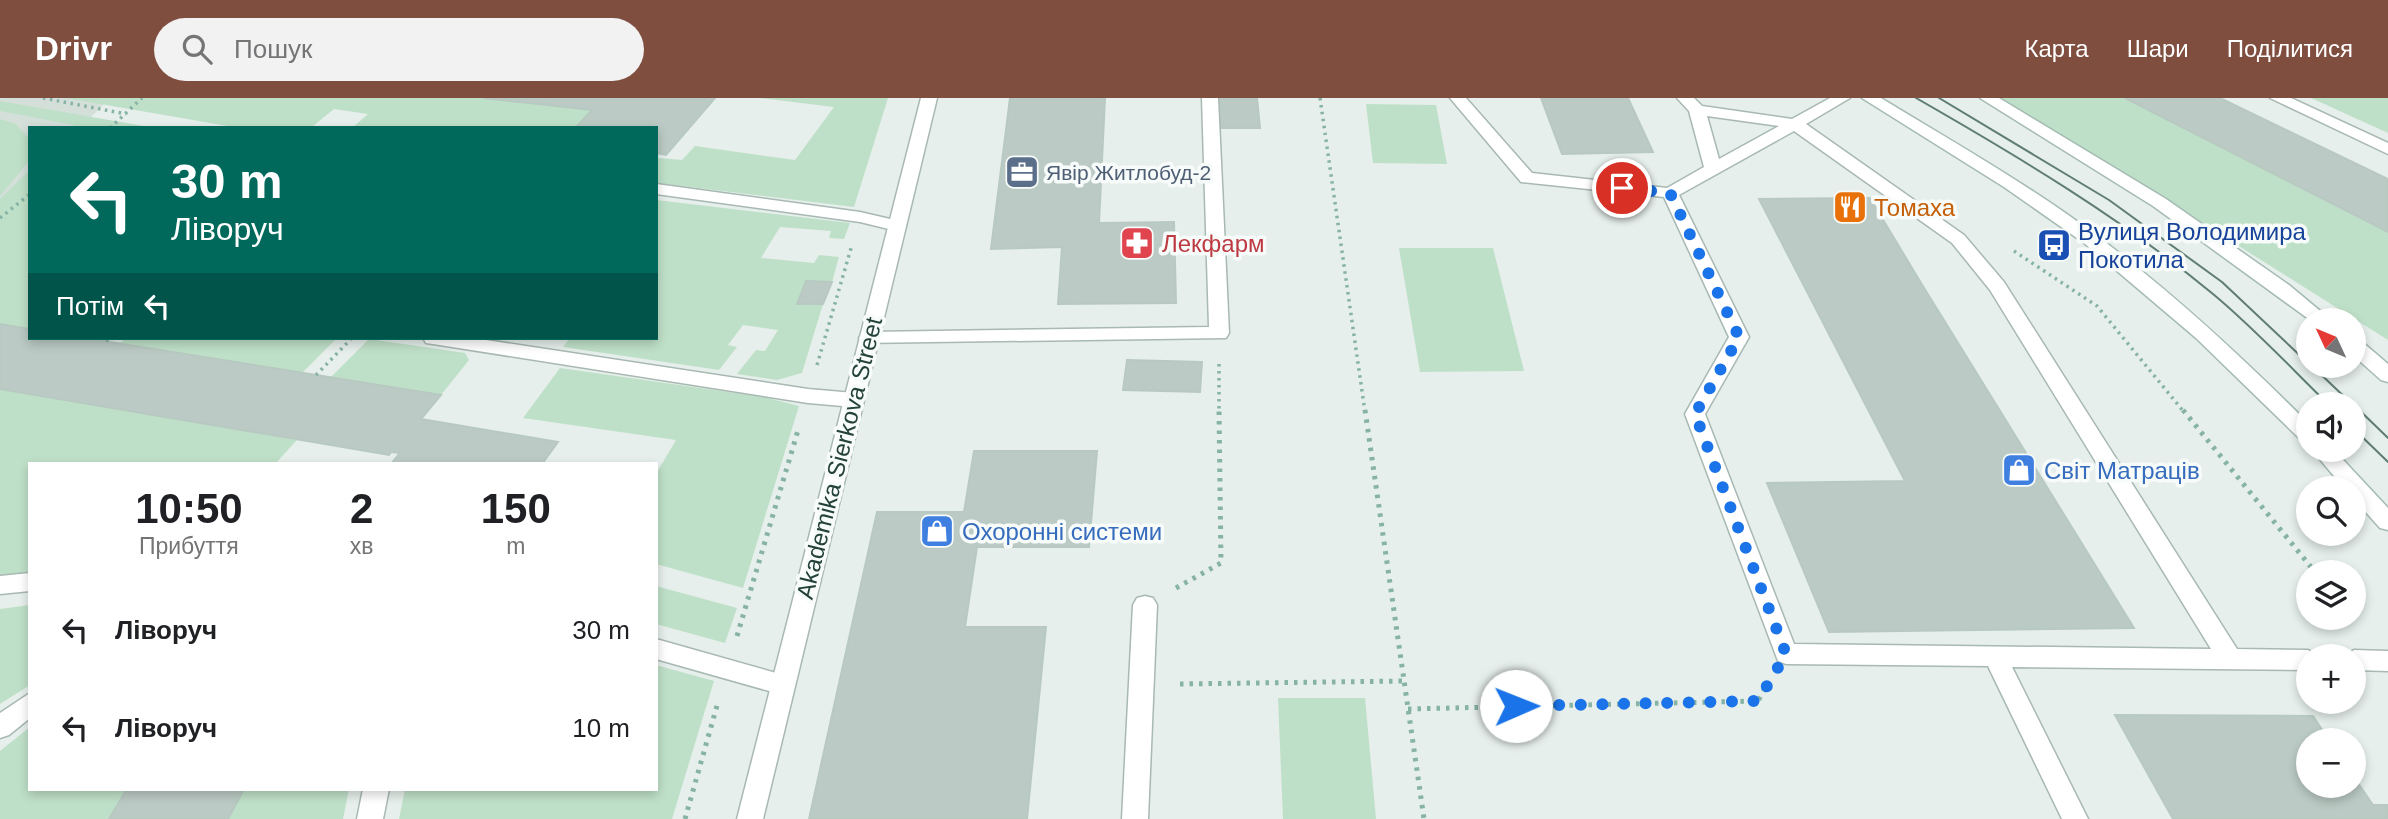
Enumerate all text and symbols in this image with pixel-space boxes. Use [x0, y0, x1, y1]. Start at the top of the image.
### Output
search box [154, 18, 644, 81]
text: Drivr [35, 30, 112, 67]
icon: search [178, 30, 216, 68]
text: Пошук [234, 34, 312, 64]
text: Карта [2024, 35, 2089, 62]
text: Шари [2127, 35, 2189, 62]
text: Поділитися [2227, 35, 2353, 62]
office icon: Явір Житлобуд-2 [1003, 153, 1041, 191]
icon: left [56, 154, 147, 245]
text: 30 m [171, 154, 283, 208]
pin [1592, 158, 1652, 218]
place label: Явір Житлобуд-2 [1046, 161, 1211, 184]
icon: arrive [1603, 169, 1641, 207]
restaurant icon: Томаха [1831, 188, 1869, 226]
place label: Томаха [1874, 194, 1956, 221]
text: Ліворуч [171, 211, 284, 247]
place label: Вулиця Володимира Покотила [2078, 218, 2307, 273]
pharmacy icon: Лекфарм [1118, 224, 1156, 262]
bus stop icon: Вулиця Володимира Покотила [2035, 226, 2073, 264]
place label: Лекфарм [1162, 230, 1265, 257]
icon: left [138, 287, 176, 325]
text: Потім [56, 291, 124, 321]
north arrow [2296, 308, 2366, 378]
map controls [2296, 308, 2366, 798]
street label: Akademika Sierkova Street [791, 314, 887, 602]
button: sound [2296, 392, 2366, 462]
shop icon: Світ Матраців [2000, 451, 2038, 489]
place label: Світ Матраців [2044, 457, 2200, 484]
button: search [2296, 476, 2366, 546]
text: 10:50 [135, 485, 243, 532]
text: 2 [350, 485, 373, 532]
text: 150 [481, 485, 551, 532]
shop icon: Охоронні системи [918, 512, 956, 550]
place label: Охоронні системи [962, 518, 1162, 545]
text: Прибуття [139, 533, 239, 559]
text: хв [350, 533, 374, 559]
text: m [506, 533, 525, 559]
button: layers [2296, 560, 2366, 630]
icon: left [56, 611, 94, 649]
text: Ліворуч [115, 615, 217, 645]
text: 30 m [572, 615, 630, 645]
button: + [2296, 644, 2366, 714]
position arrow [1479, 669, 1553, 743]
icon: left [56, 709, 94, 747]
text: Ліворуч [115, 713, 217, 743]
text: 10 m [572, 713, 630, 743]
button: − [2296, 728, 2366, 798]

